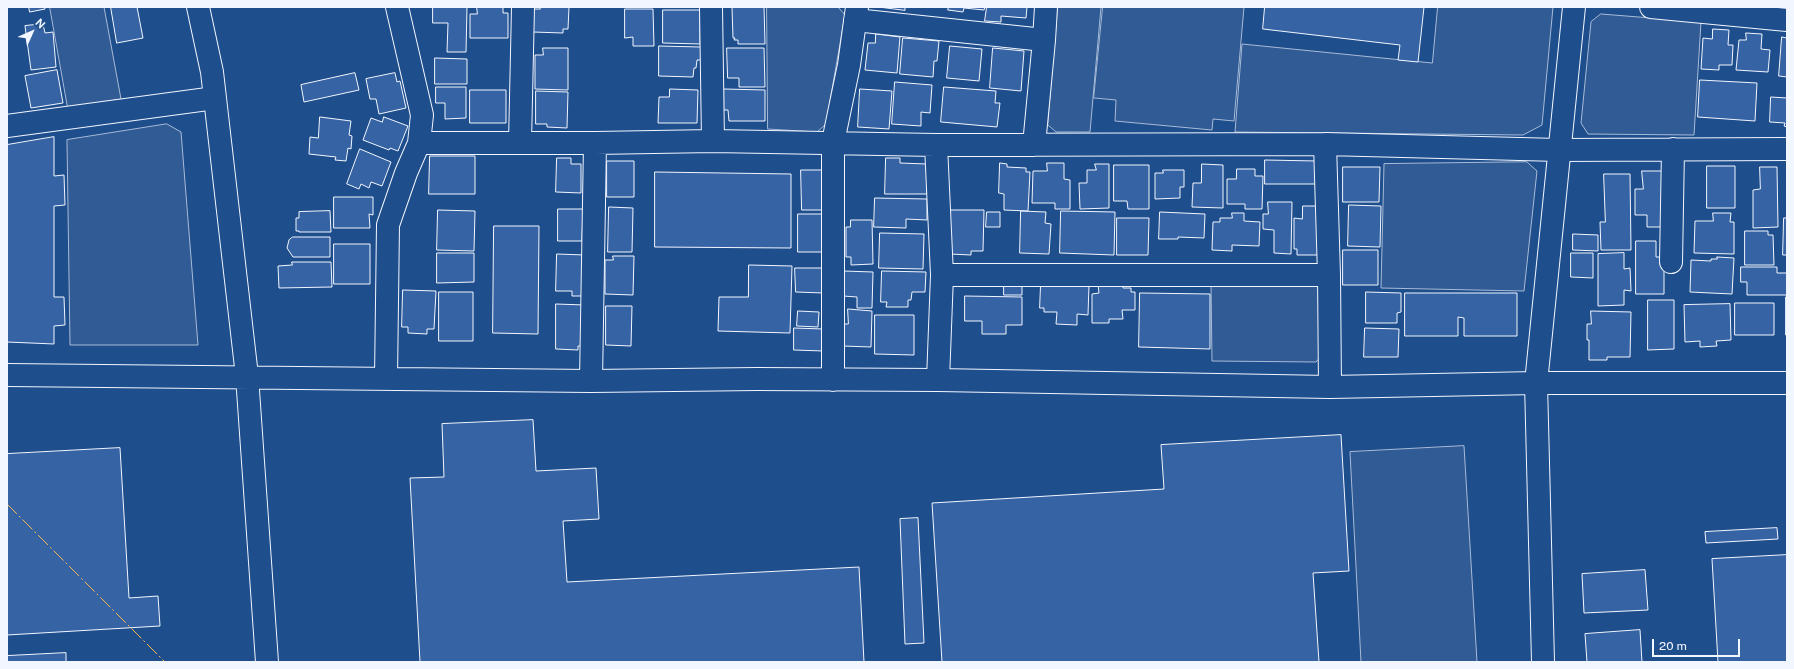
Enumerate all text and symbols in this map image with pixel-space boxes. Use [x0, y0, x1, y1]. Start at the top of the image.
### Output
north arrow [12, 12, 52, 52]
text: N [33, 16, 48, 31]
scale bar [1654, 631, 1742, 657]
text: 20 m [1659, 639, 1687, 653]

